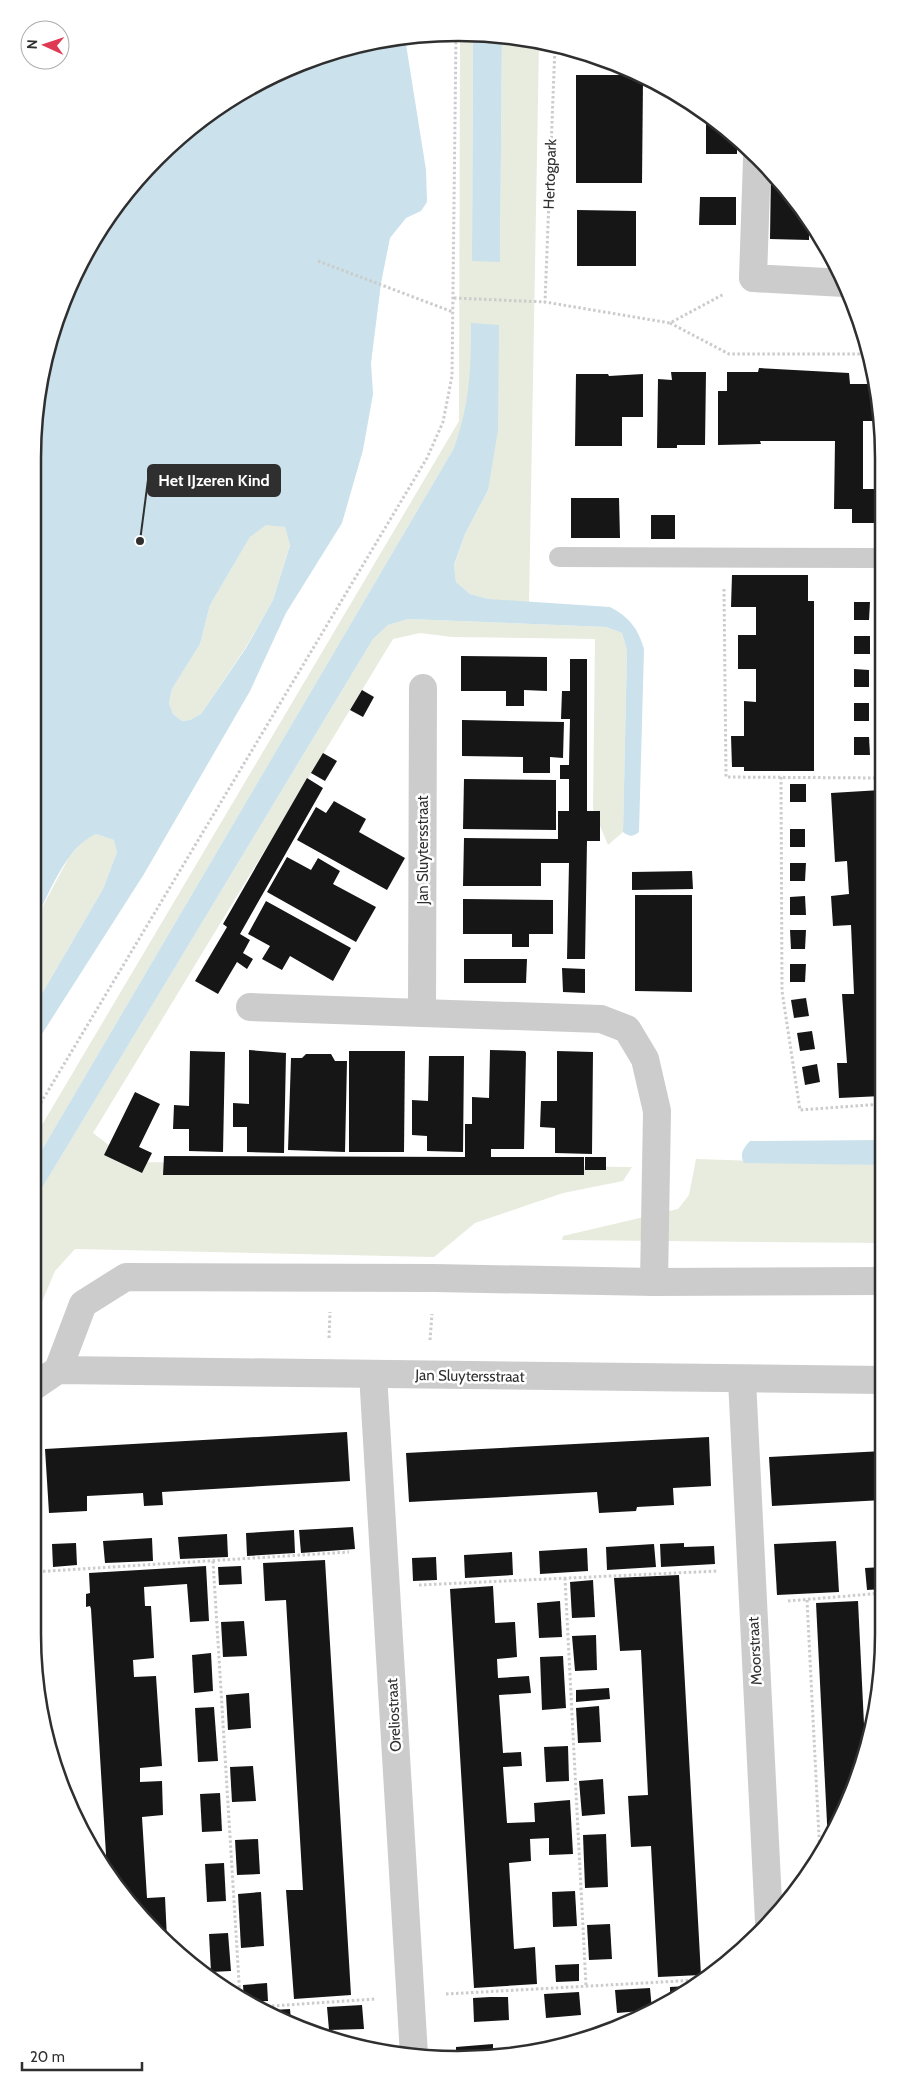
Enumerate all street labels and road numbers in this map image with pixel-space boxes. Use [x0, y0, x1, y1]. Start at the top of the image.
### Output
street label: Hertogpark [540, 138, 560, 210]
street label: Jan Sluytersstraat [414, 795, 432, 906]
street label: Jan Sluytersstraat [414, 1366, 525, 1386]
street label: Moorstraat [744, 1616, 766, 1686]
street label: Oreliostraat [383, 1678, 405, 1752]

